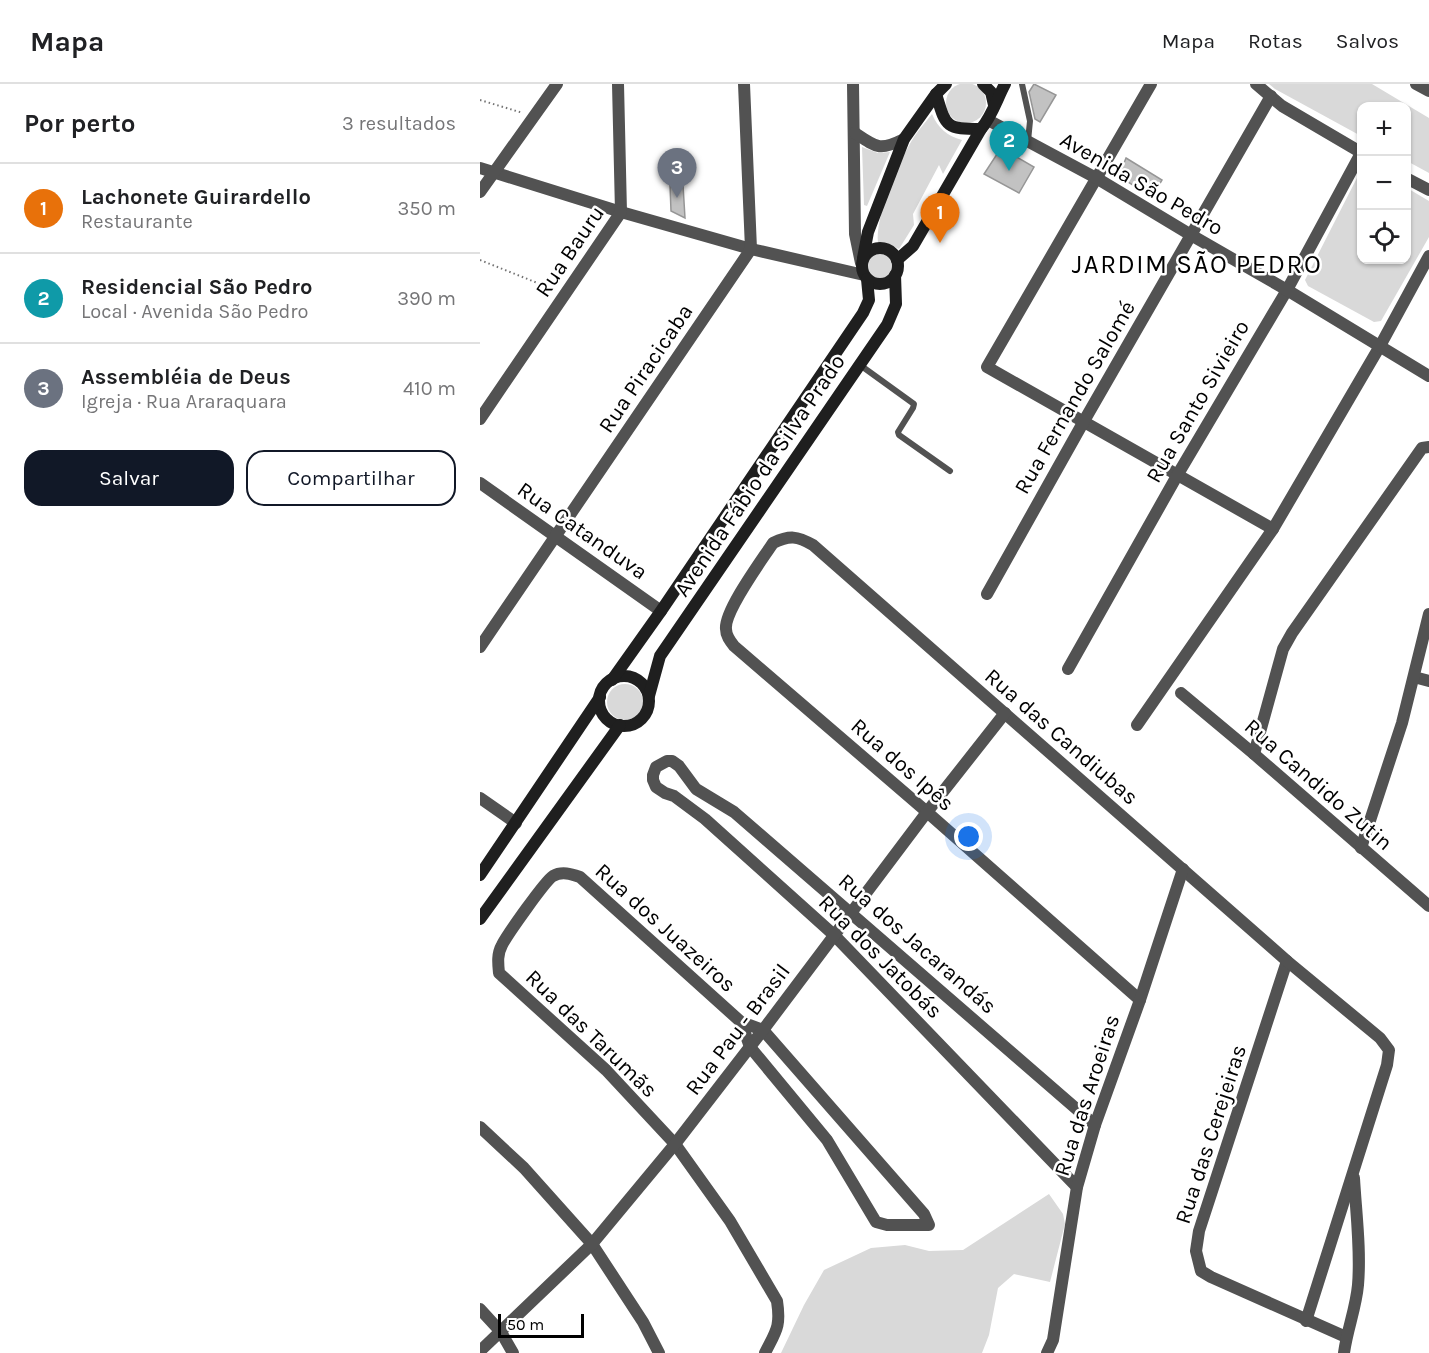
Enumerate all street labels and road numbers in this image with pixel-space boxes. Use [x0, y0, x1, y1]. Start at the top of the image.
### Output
street label: Avenida São Pedro [1055, 127, 1228, 241]
street label: Rua Bauru [530, 201, 610, 302]
street label: Rua Fernando Salomé [1009, 296, 1141, 499]
street label: Rua Piracicaba [593, 299, 698, 438]
street label: Rua Santo Sivieiro [1141, 315, 1255, 488]
street label: Avenida Fábio da Silva Prado [669, 349, 851, 602]
street label: Rua Catanduva [512, 476, 653, 585]
street label: Rua das Candiubas [979, 663, 1143, 810]
street label: Rua dos Ipês [846, 713, 959, 817]
street label: Rua Candido Zutin [1239, 713, 1398, 856]
street label: Rua dos Juazeiros [590, 858, 741, 998]
street label: Rua dos Jacarandás [833, 868, 1002, 1019]
street label: Rua dos Jatobás [813, 890, 947, 1024]
street label: Rua Pau - Brasil [680, 959, 796, 1100]
street label: Rua das Tarumãs [520, 964, 662, 1103]
street label: Rua das Aroeiras [1049, 1011, 1125, 1179]
street label: Rua das Cerejeiras [1170, 1042, 1252, 1227]

